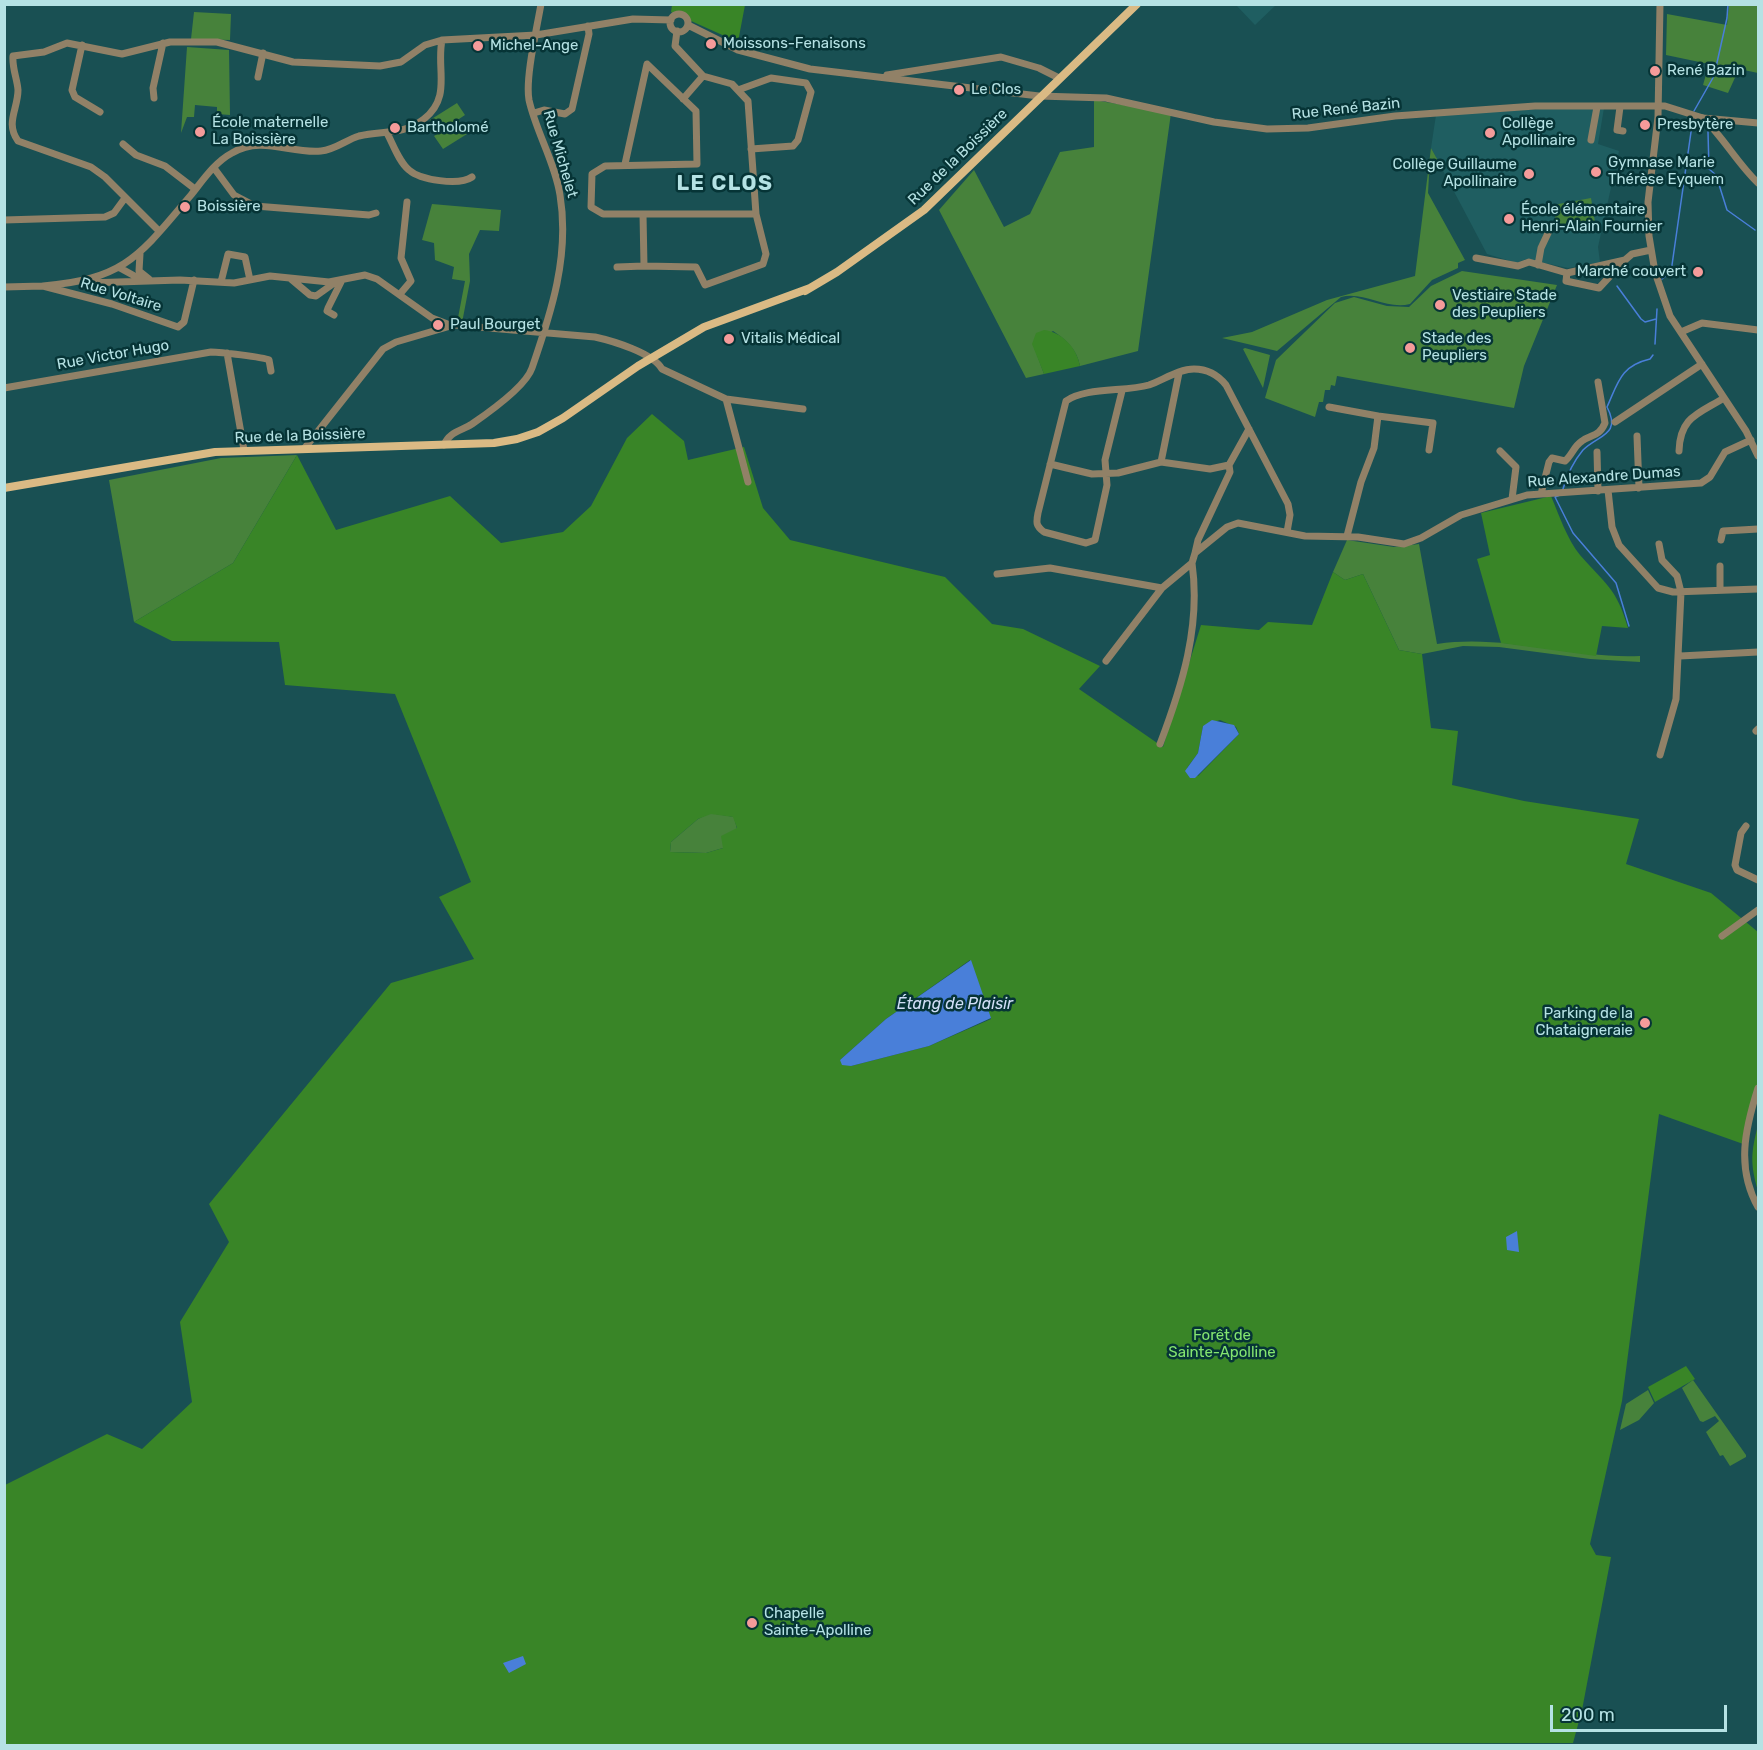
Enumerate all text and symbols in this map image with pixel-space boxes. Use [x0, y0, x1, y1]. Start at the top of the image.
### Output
place label: Moissons-Fenaisons [723, 35, 866, 53]
place label: Michel-Ange [490, 37, 578, 55]
marker: Moissons-Fenaisons [704, 37, 718, 51]
marker: Michel-Ange [471, 39, 485, 53]
place label: René Bazin [1667, 62, 1745, 80]
marker: René Bazin [1648, 64, 1662, 78]
place label: Le Clos [971, 81, 1021, 99]
marker: Le Clos [952, 83, 966, 97]
street label: Rue René Bazin [1291, 94, 1401, 124]
street label: Rue de la Boissière [905, 105, 1011, 209]
street label: Rue Michelet [539, 108, 581, 200]
place label: École maternelle La Boissière [212, 114, 328, 149]
place label: Collège Apollinaire [1502, 115, 1575, 150]
place label: Presbytère [1657, 116, 1733, 134]
marker: Presbytère [1638, 118, 1652, 132]
place label: Bartholomé [407, 119, 489, 137]
marker: Bartholomé [388, 121, 402, 135]
marker: École maternelle La Boissière [193, 125, 207, 139]
marker: Collège Apollinaire [1483, 126, 1497, 140]
place label: Gymnase Marie Thérèse Eyquem [1608, 154, 1724, 189]
place label: Collège Guillaume Apollinaire [1392, 156, 1517, 191]
marker: Gymnase Marie Thérèse Eyquem [1589, 165, 1603, 179]
marker: Collège Guillaume Apollinaire [1522, 167, 1536, 181]
district label: LE CLOS [677, 171, 773, 197]
place label: Boissière [197, 198, 261, 216]
marker: Boissière [178, 200, 192, 214]
place label: École élémentaire Henri-Alain Fournier [1521, 201, 1663, 236]
marker: École élémentaire Henri-Alain Fournier [1502, 212, 1516, 226]
place label: Marché couvert [1577, 263, 1686, 281]
marker: Marché couvert [1691, 265, 1705, 279]
street label: Rue Voltaire [78, 274, 164, 316]
place label: Vestiaire Stade des Peupliers [1452, 287, 1557, 322]
marker: Vestiaire Stade des Peupliers [1433, 298, 1447, 312]
place label: Paul Bourget [450, 316, 540, 334]
marker: Paul Bourget [431, 318, 445, 332]
place label: Vitalis Médical [741, 330, 840, 348]
place label: Stade des Peupliers [1422, 330, 1491, 365]
marker: Vitalis Médical [722, 332, 736, 346]
street label: Rue Victor Hugo [55, 336, 171, 374]
marker: Stade des Peupliers [1403, 341, 1417, 355]
street label: Rue de la Boissière [234, 425, 366, 447]
street label: Rue Alexandre Dumas [1527, 463, 1681, 491]
water label: Étang de Plaisir [897, 994, 1013, 1014]
place label: Parking de la Chataigneraie [1536, 1005, 1633, 1040]
marker: Parking de la Chataigneraie [1638, 1016, 1652, 1030]
park label: Forêt de Sainte-Apolline [1168, 1327, 1276, 1362]
place label: Chapelle Sainte-Apolline [764, 1605, 871, 1640]
marker: Chapelle Sainte-Apolline [745, 1616, 759, 1630]
scale bar [1553, 1693, 1730, 1731]
text: 200 m [1561, 1704, 1615, 1726]

